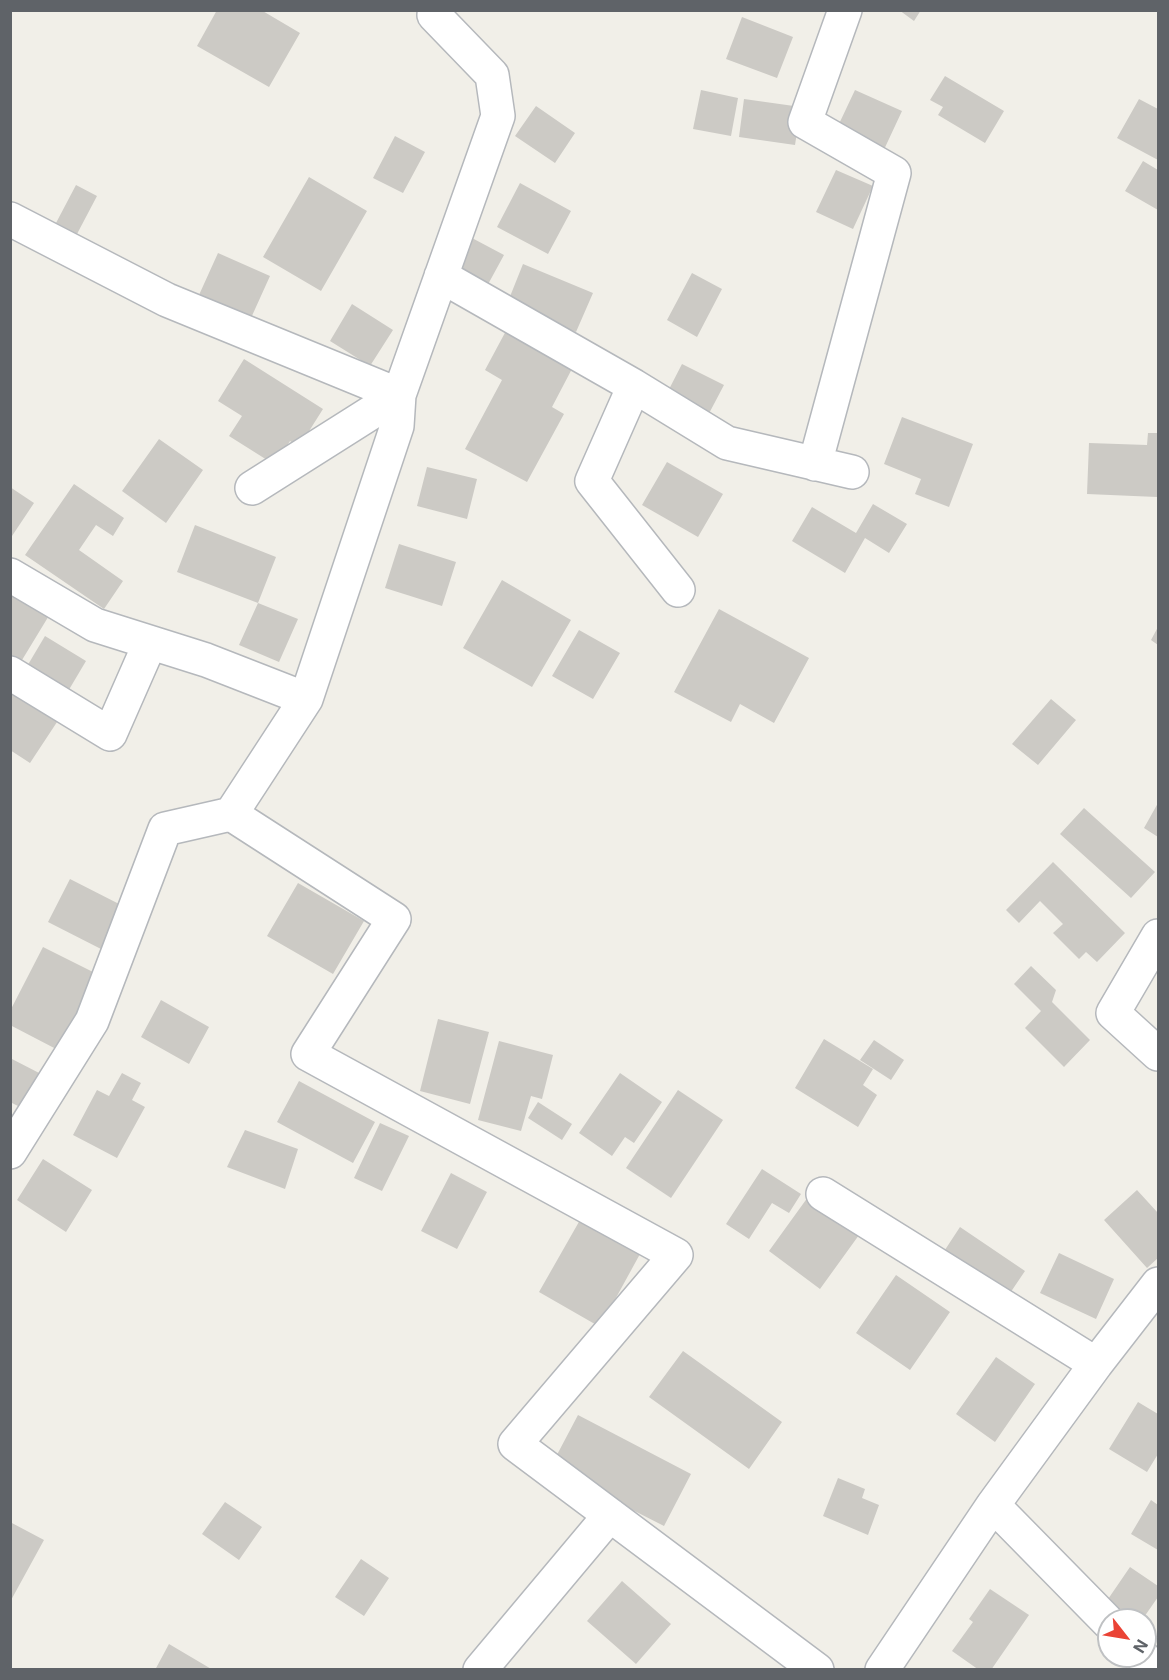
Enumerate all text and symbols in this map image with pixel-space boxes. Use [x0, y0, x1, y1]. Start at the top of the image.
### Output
north arrow [1097, 1608, 1157, 1668]
text: N [1129, 1636, 1152, 1657]

